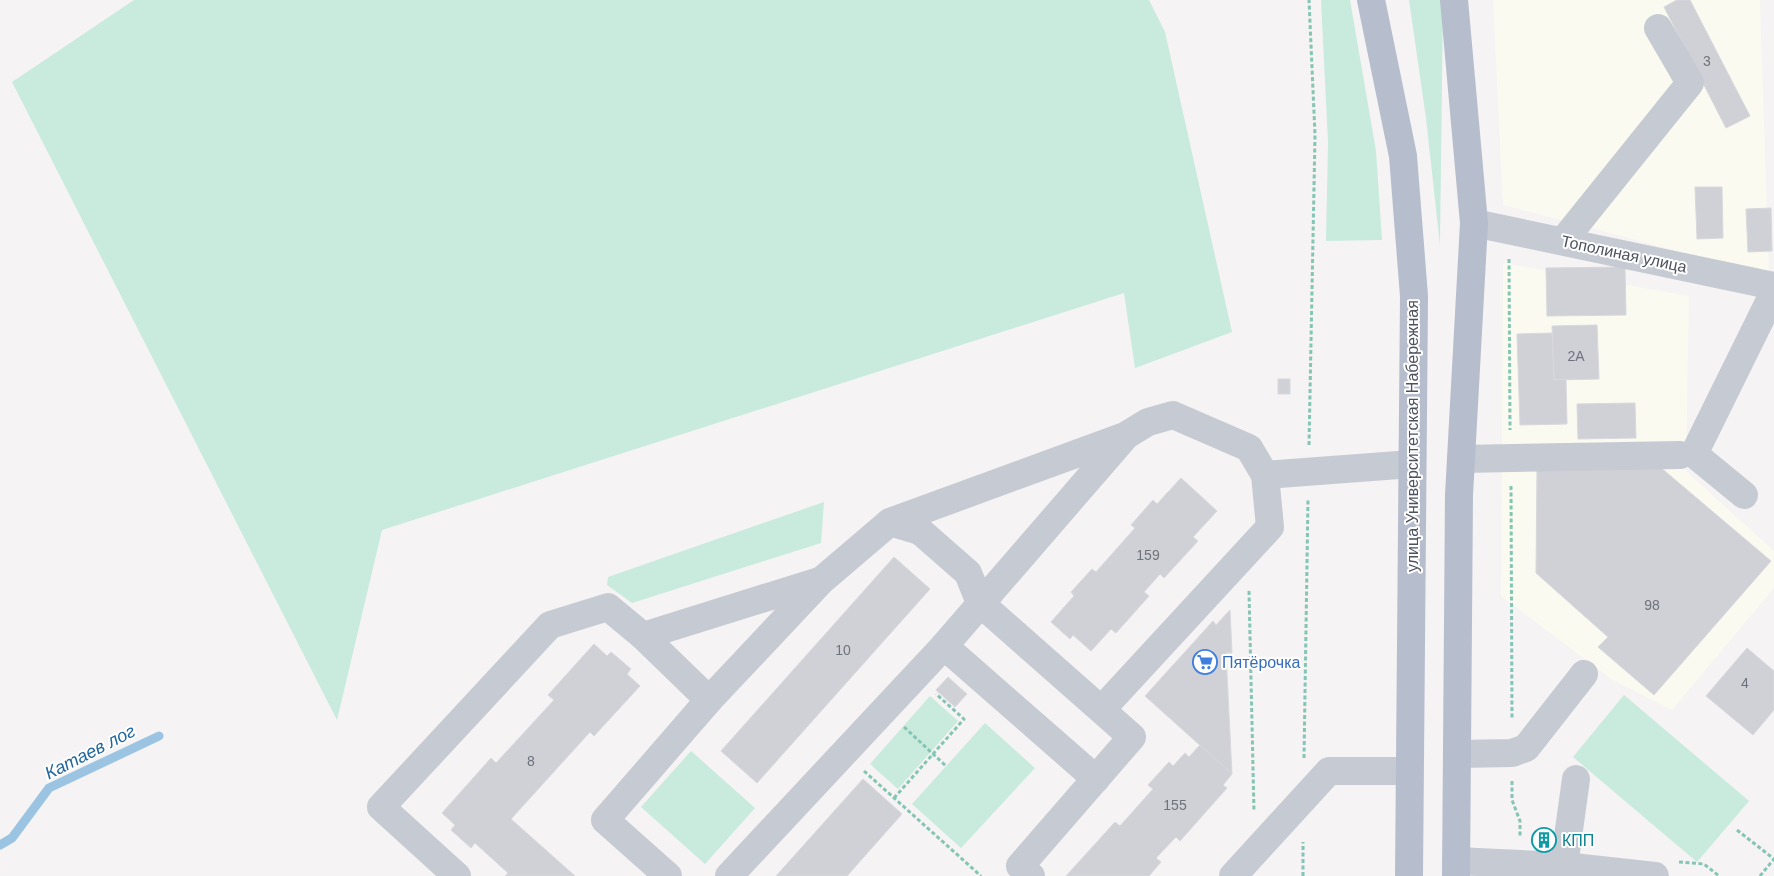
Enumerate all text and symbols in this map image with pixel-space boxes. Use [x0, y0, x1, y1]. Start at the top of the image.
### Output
house number: 3 [1703, 53, 1711, 69]
street label: Тополиная улица [1560, 232, 1688, 276]
street label: улица Университетская Набережная [1404, 300, 1421, 572]
house number: 2А [1567, 348, 1585, 364]
house number: 159 [1136, 547, 1160, 563]
house number: 98 [1644, 597, 1660, 613]
house number: 10 [835, 642, 851, 658]
supermarket icon: Пятёрочка [1192, 649, 1218, 675]
place label: Пятёрочка [1222, 654, 1301, 671]
house number: 4 [1741, 675, 1749, 691]
water label: Катаев лог [41, 721, 139, 783]
house number: 8 [527, 753, 535, 769]
house number: 155 [1163, 797, 1187, 813]
building icon: КПП [1531, 827, 1557, 853]
place label: КПП [1562, 832, 1594, 849]

